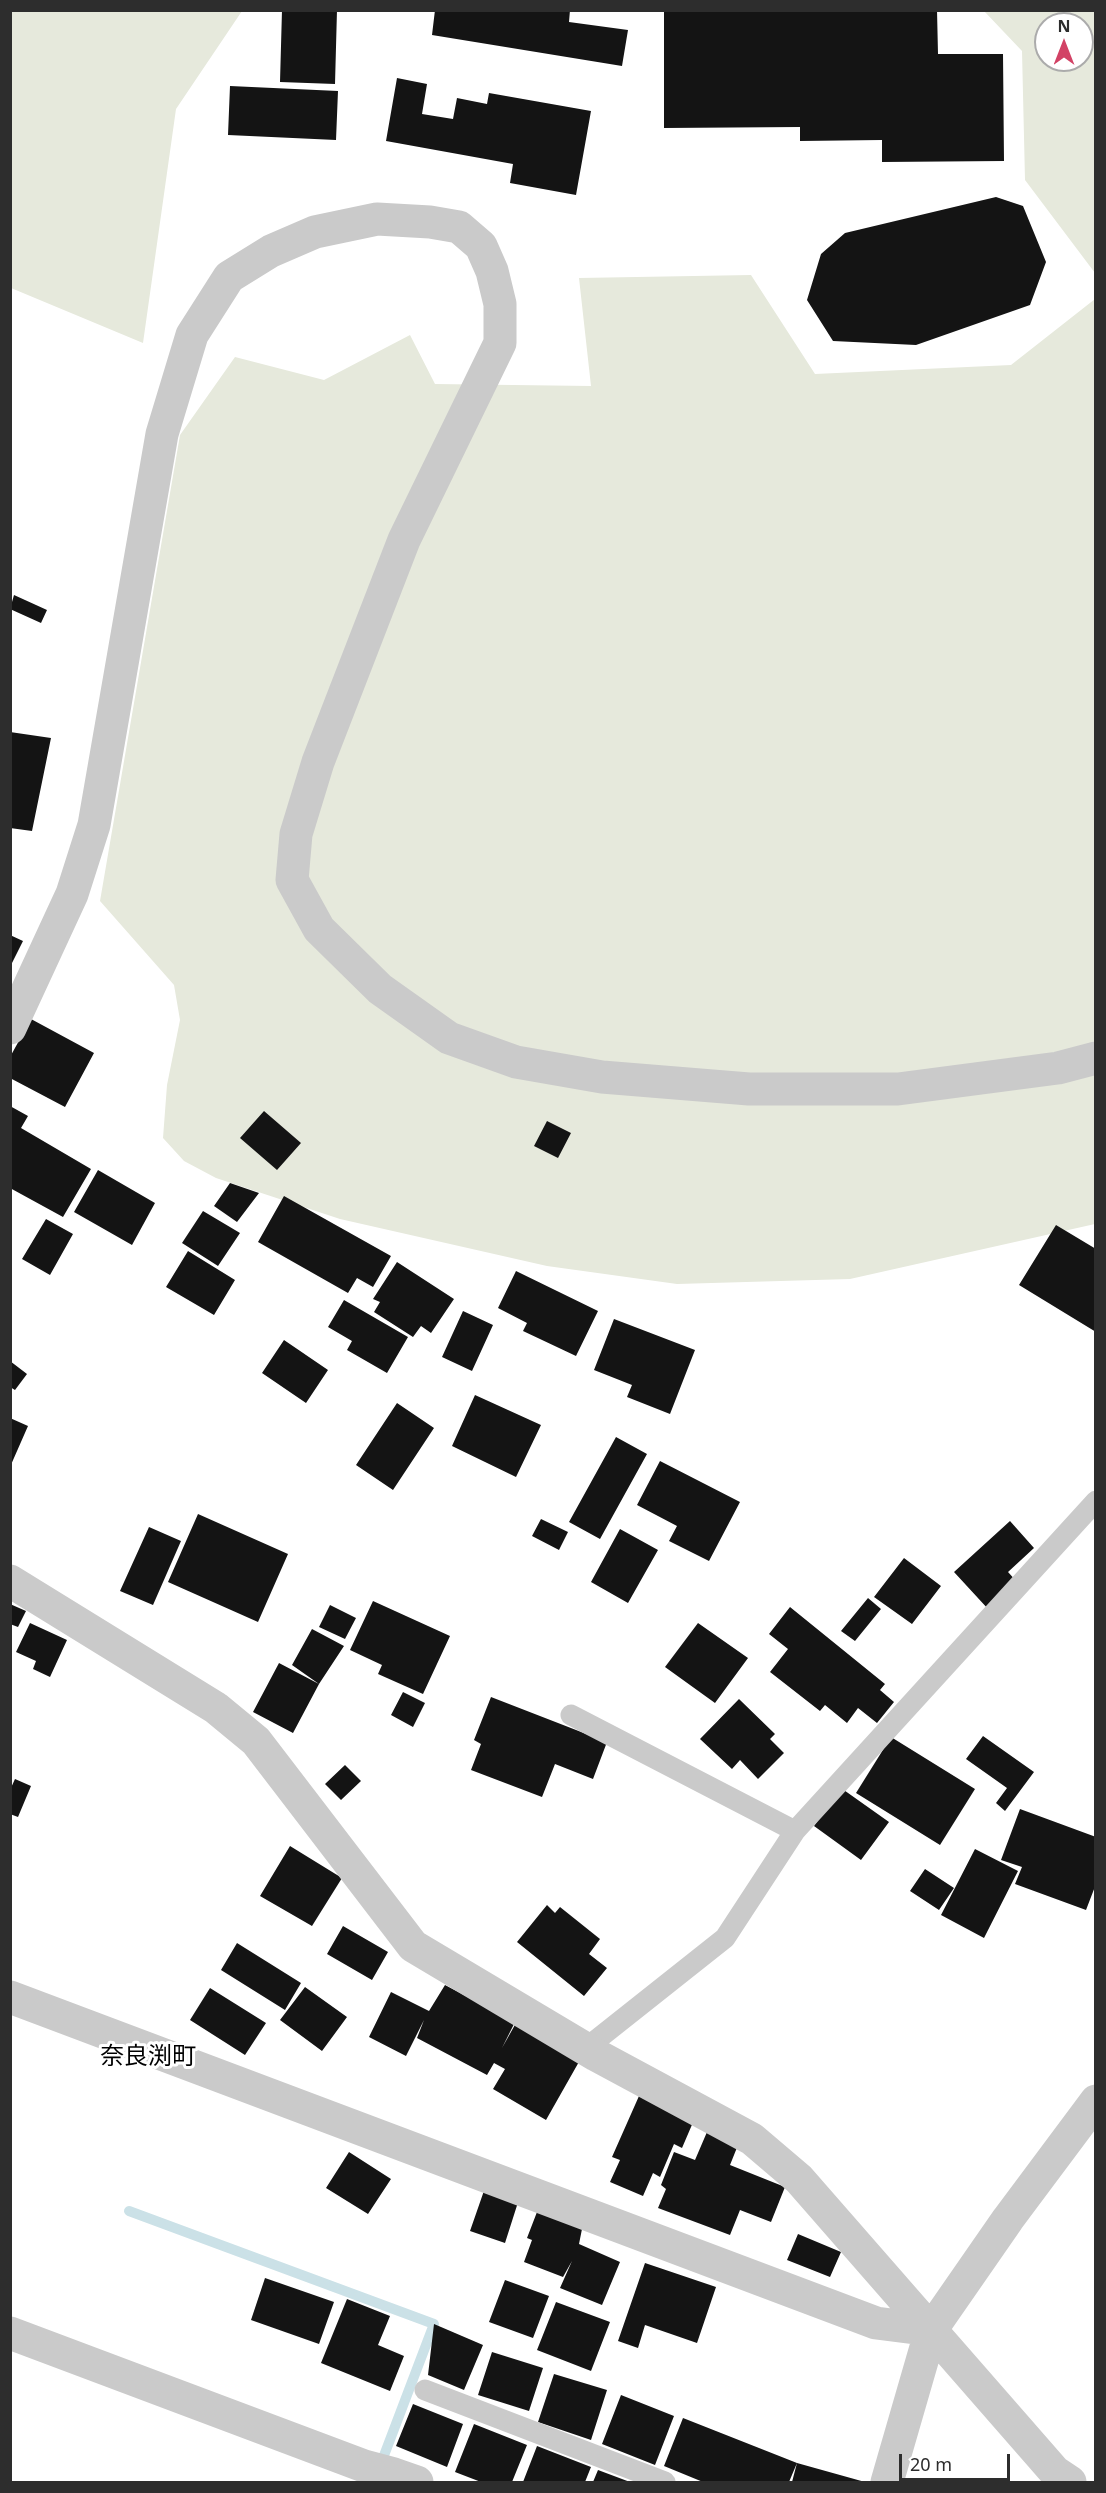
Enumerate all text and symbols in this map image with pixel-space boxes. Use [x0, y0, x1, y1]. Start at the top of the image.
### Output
north arrow [1034, 12, 1094, 72]
text: N [1057, 15, 1071, 37]
district label: 奈良渕町 [100, 2043, 196, 2071]
scale bar [902, 2442, 1013, 2480]
text: 20 m [910, 2452, 952, 2476]

